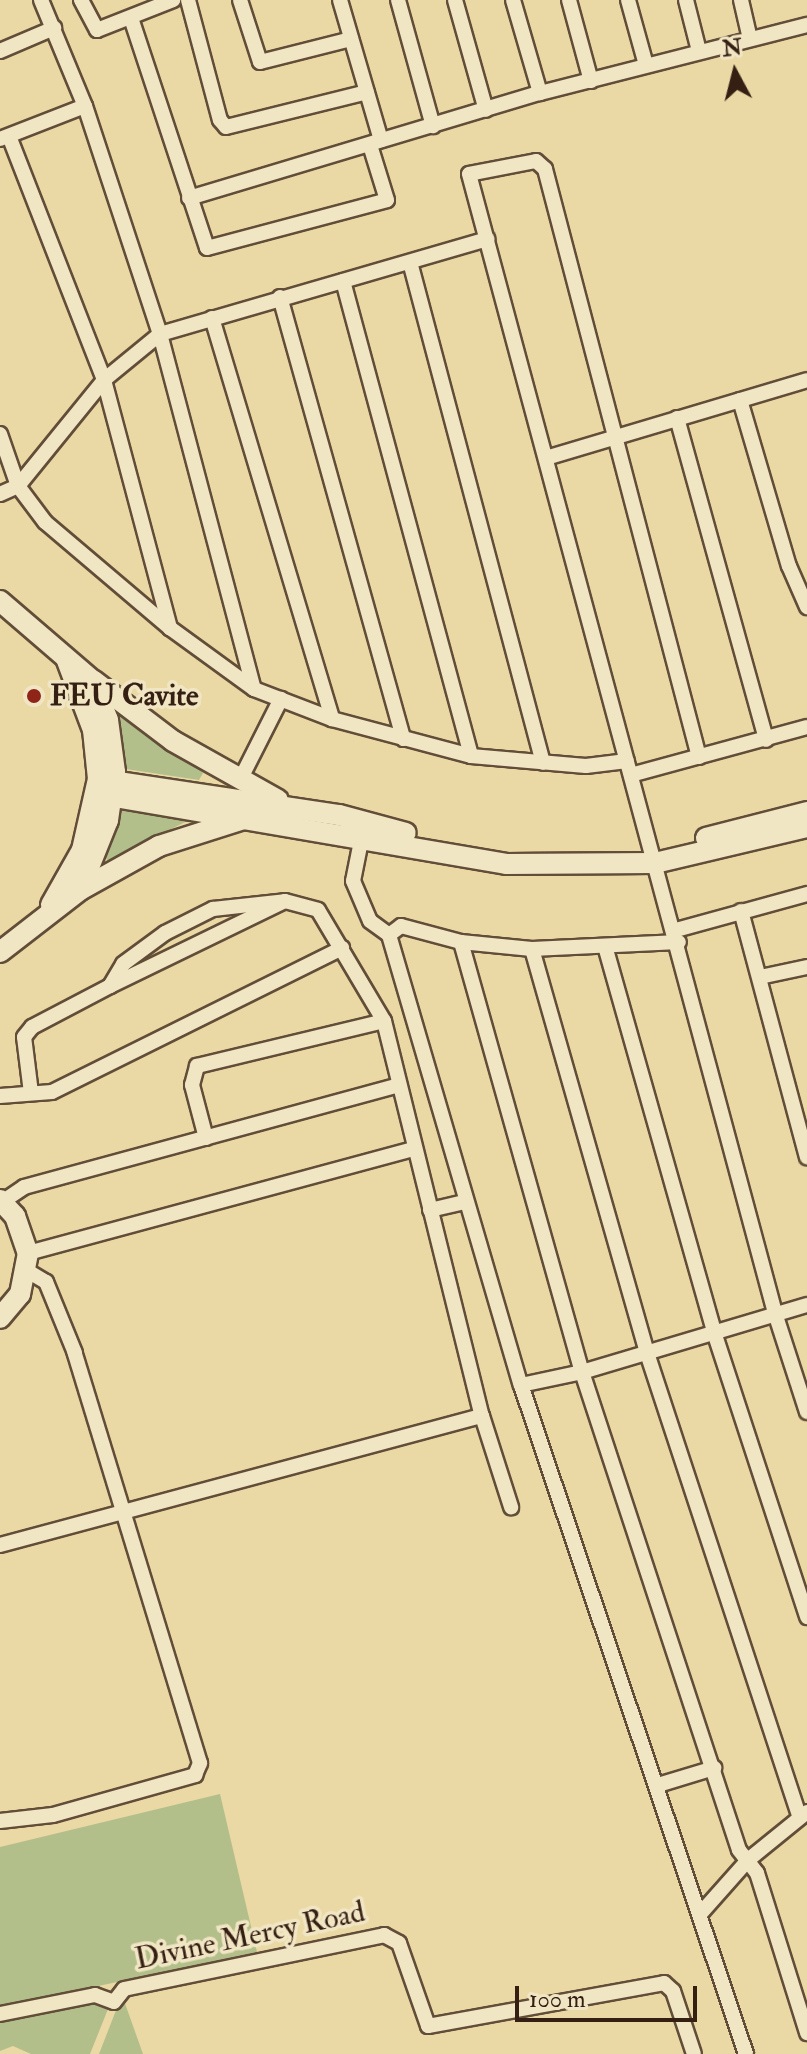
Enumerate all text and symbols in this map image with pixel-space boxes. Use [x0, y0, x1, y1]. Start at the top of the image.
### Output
north arrow [695, 32, 775, 112]
text: N [721, 33, 744, 63]
place label: FEU Cavite [50, 678, 199, 714]
marker: FEU Cavite [25, 687, 43, 705]
street label: Divine Mercy Road [132, 1894, 368, 1978]
scale bar [519, 1970, 701, 2020]
text: 100 m [529, 1984, 586, 2015]

